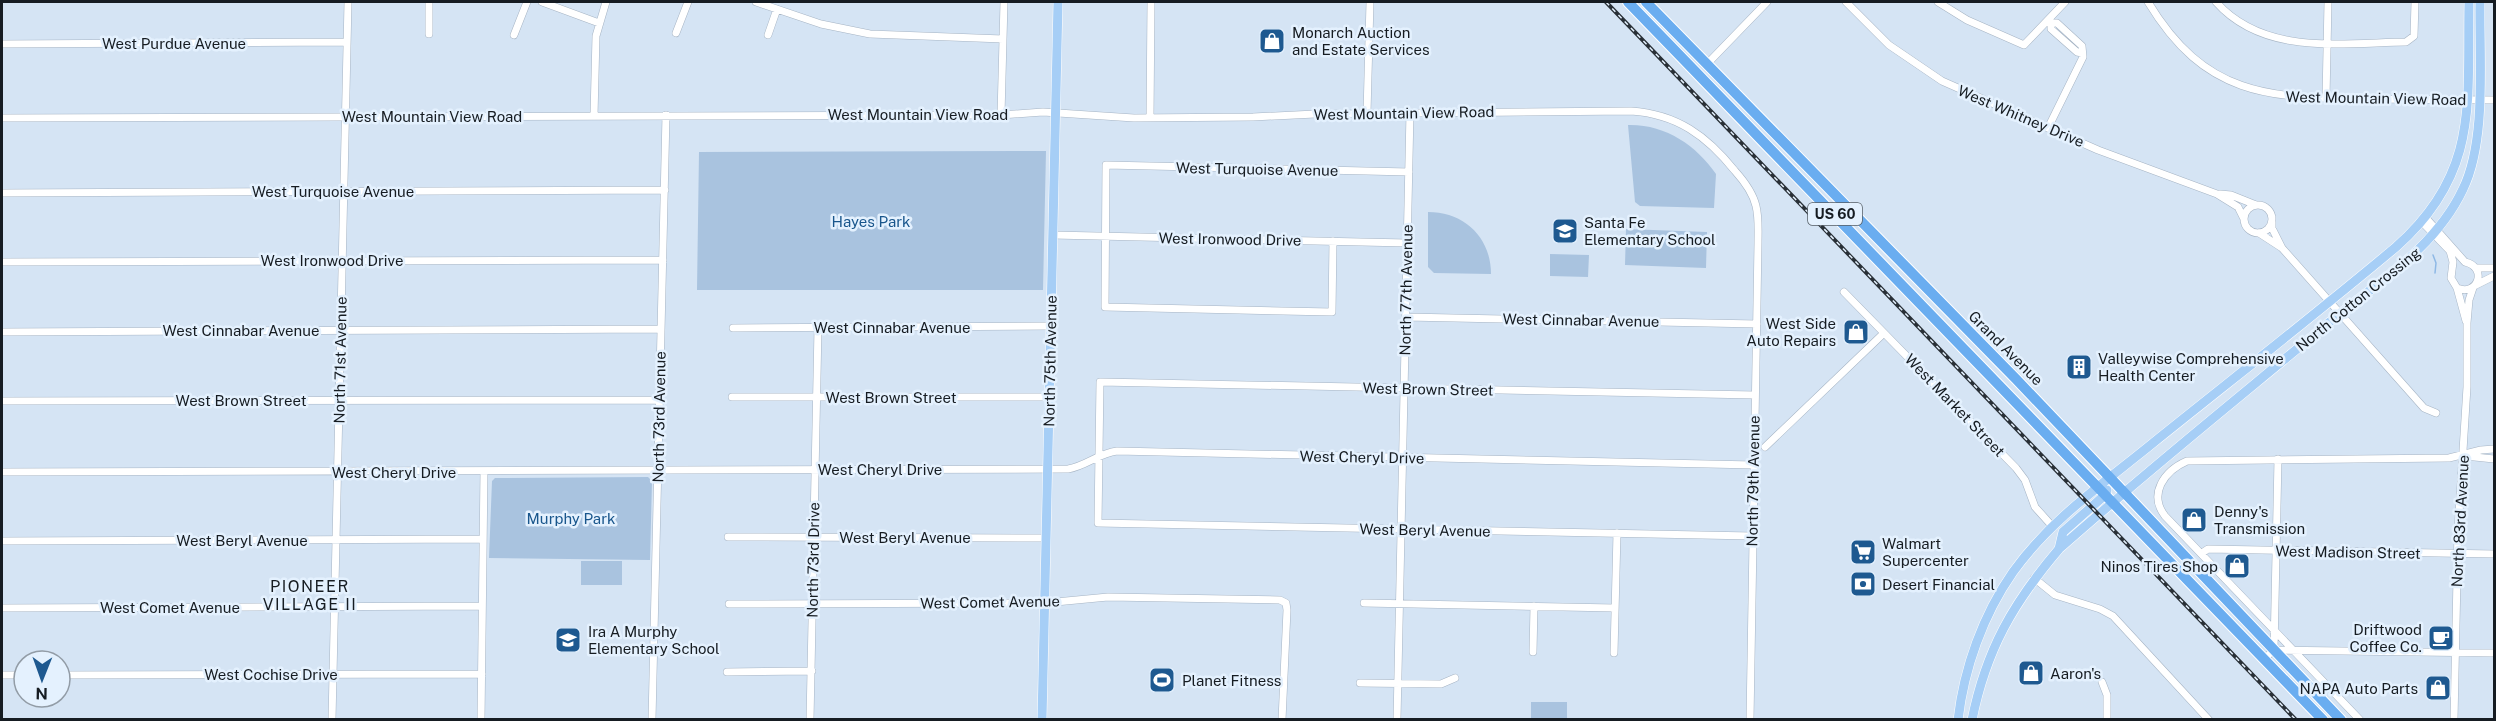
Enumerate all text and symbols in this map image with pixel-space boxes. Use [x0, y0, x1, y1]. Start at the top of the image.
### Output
place label: Monarch Auction and Estate Services [1292, 24, 1430, 58]
shop icon: Monarch Auction and Estate Services [1257, 26, 1287, 56]
street label: West Purdue Avenue [102, 35, 246, 52]
street label: West Whitney Drive [1955, 82, 2087, 150]
street label: West Mountain View Road [2286, 88, 2466, 108]
street label: West Mountain View Road [1314, 103, 1494, 123]
street label: West Mountain View Road [828, 106, 1008, 123]
street label: West Mountain View Road [342, 108, 522, 125]
street label: West Turquoise Avenue [1176, 159, 1338, 179]
street label: West Turquoise Avenue [252, 183, 414, 200]
road number: US 60 [1808, 203, 1862, 225]
park label: Hayes Park [832, 213, 910, 230]
place label: Santa Fe Elementary School [1584, 214, 1716, 248]
school or university icon: Santa Fe Elementary School [1550, 216, 1580, 246]
street label: North 77th Avenue [1396, 224, 1416, 356]
street label: West Ironwood Drive [1158, 229, 1302, 249]
street label: North Cotton Crossing [2292, 244, 2424, 354]
street label: West Ironwood Drive [261, 252, 403, 269]
street label: North 75th Avenue [1040, 295, 1060, 427]
street label: North 71st Avenue [330, 296, 350, 424]
street label: Grand Avenue [1965, 307, 2047, 389]
street label: West Cinnabar Avenue [1502, 310, 1660, 330]
place label: West Side Auto Repairs [1746, 315, 1836, 349]
shop icon: West Side Auto Repairs [1841, 317, 1871, 347]
street label: West Cinnabar Avenue [814, 319, 970, 336]
street label: West Cinnabar Avenue [163, 322, 319, 339]
street label: West Market Street [1902, 350, 2008, 460]
place label: Valleywise Comprehensive Health Center [2098, 350, 2284, 384]
street label: North 73rd Avenue [649, 351, 669, 483]
building icon: Valleywise Comprehensive Health Center [2064, 352, 2094, 382]
street label: West Brown Street [1362, 379, 1494, 399]
street label: West Brown Street [826, 389, 957, 406]
street label: West Brown Street [176, 392, 307, 409]
street label: North 79th Avenue [1743, 415, 1763, 547]
street label: West Cheryl Drive [1300, 447, 1424, 467]
street label: North 83rd Avenue [2448, 454, 2472, 588]
street label: West Cheryl Drive [818, 461, 942, 478]
street label: West Cheryl Drive [332, 464, 456, 481]
street label: North 73rd Drive [803, 502, 823, 618]
place label: Denny's Transmission [2214, 503, 2305, 537]
shop icon: Denny's Transmission [2179, 505, 2209, 535]
park label: Murphy Park [527, 510, 615, 527]
street label: West Beryl Avenue [1359, 520, 1491, 540]
street label: West Beryl Avenue [839, 529, 971, 546]
street label: West Beryl Avenue [176, 532, 308, 549]
place label: Walmart Supercenter [1882, 535, 1969, 569]
supermarket icon: Walmart Supercenter [1848, 537, 1878, 567]
street label: West Madison Street [2275, 542, 2421, 562]
shop icon: Ninos Tires Shop [2222, 551, 2252, 581]
place label: Ninos Tires Shop [2100, 558, 2218, 575]
bank icon: Desert Financial [1848, 569, 1878, 599]
place label: Desert Financial [1882, 576, 1995, 593]
district label: PIONEER VILLAGE II [263, 577, 357, 614]
street label: West Comet Avenue [920, 592, 1060, 612]
street label: West Comet Avenue [100, 599, 240, 616]
place label: Driftwood Coffee Co. [2349, 621, 2422, 655]
place label: Ira A Murphy Elementary School [588, 623, 720, 657]
cafe icon: Driftwood Coffee Co. [2426, 623, 2456, 653]
school or university icon: Ira A Murphy Elementary School [553, 625, 583, 655]
north arrow [12, 649, 72, 709]
shop icon: Aaron's [2016, 658, 2046, 688]
sports icon: Planet Fitness [1147, 665, 1177, 695]
place label: Aaron's [2050, 665, 2101, 682]
street label: West Cochise Drive [204, 666, 338, 683]
place label: Planet Fitness [1182, 672, 1281, 689]
shop icon: NAPA Auto Parts [2423, 673, 2453, 703]
place label: NAPA Auto Parts [2299, 680, 2418, 697]
text: N [35, 684, 48, 703]

